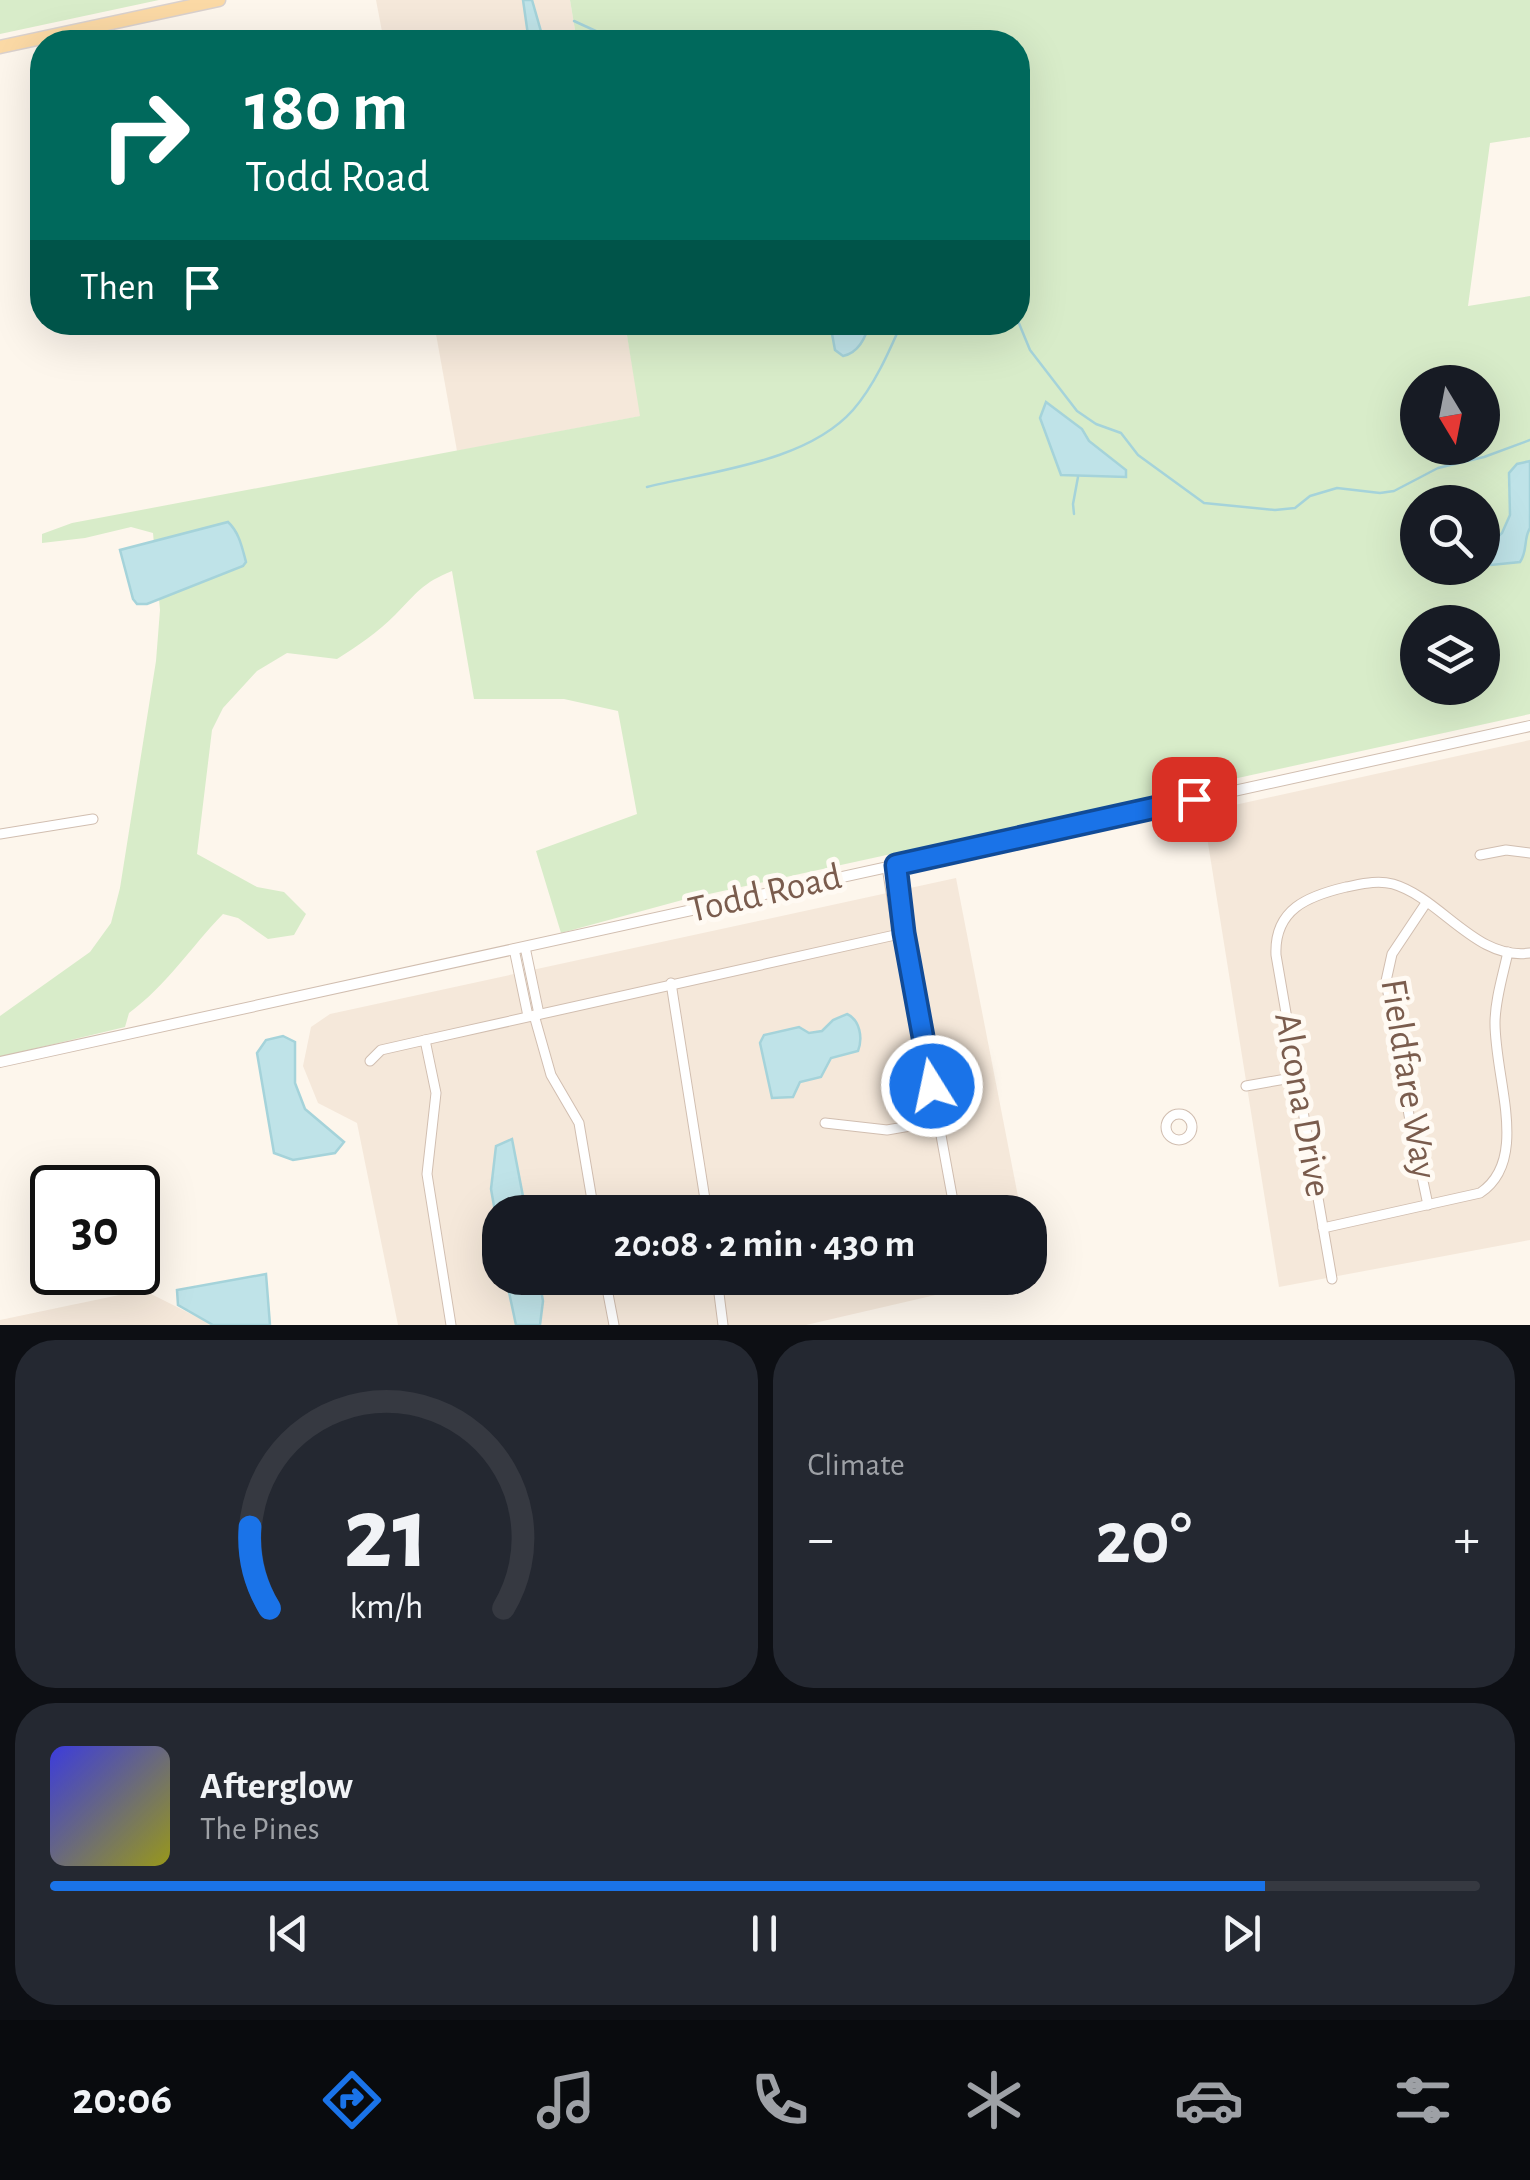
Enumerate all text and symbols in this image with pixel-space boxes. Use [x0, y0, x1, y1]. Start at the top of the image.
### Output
icon: right [80, 70, 210, 200]
text: 180 m [245, 73, 408, 143]
text: Todd Road [245, 155, 430, 200]
icon: arrive [175, 260, 230, 315]
text: Then [80, 269, 155, 307]
north arrow [1400, 365, 1500, 465]
map controls [1400, 365, 1500, 705]
button: search [1400, 485, 1500, 585]
button: layers [1400, 605, 1500, 705]
pin [1152, 757, 1237, 842]
icon: arrive [1167, 772, 1222, 827]
street label: Todd Road [685, 858, 845, 930]
street label: Fieldfare Way [1373, 976, 1443, 1182]
street label: Alcona Drive [1267, 1010, 1337, 1200]
position arrow [880, 1034, 984, 1138]
speed limit sign: 30 [30, 1165, 160, 1295]
text: 20:08 · 2 min · 430 m [614, 1226, 915, 1264]
text: Climate [808, 1449, 905, 1481]
text: 21 [343, 1483, 429, 1587]
text: 20° [1096, 1502, 1192, 1577]
text: − [808, 1512, 834, 1567]
text: + [1454, 1512, 1480, 1567]
text: km/h [349, 1589, 423, 1625]
text: Afterglow [200, 1768, 353, 1806]
text: The Pines [200, 1813, 320, 1845]
icon: previous [261, 1906, 316, 1961]
icon: pause [737, 1906, 792, 1961]
icon: next [1214, 1906, 1269, 1961]
icon: directions [317, 2065, 387, 2135]
icon: music [531, 2065, 601, 2135]
icon: phone [745, 2065, 815, 2135]
icon: climate [959, 2065, 1029, 2135]
icon: car [1174, 2065, 1244, 2135]
icon: filters [1388, 2065, 1458, 2135]
text: 20:06 [72, 2077, 172, 2122]

